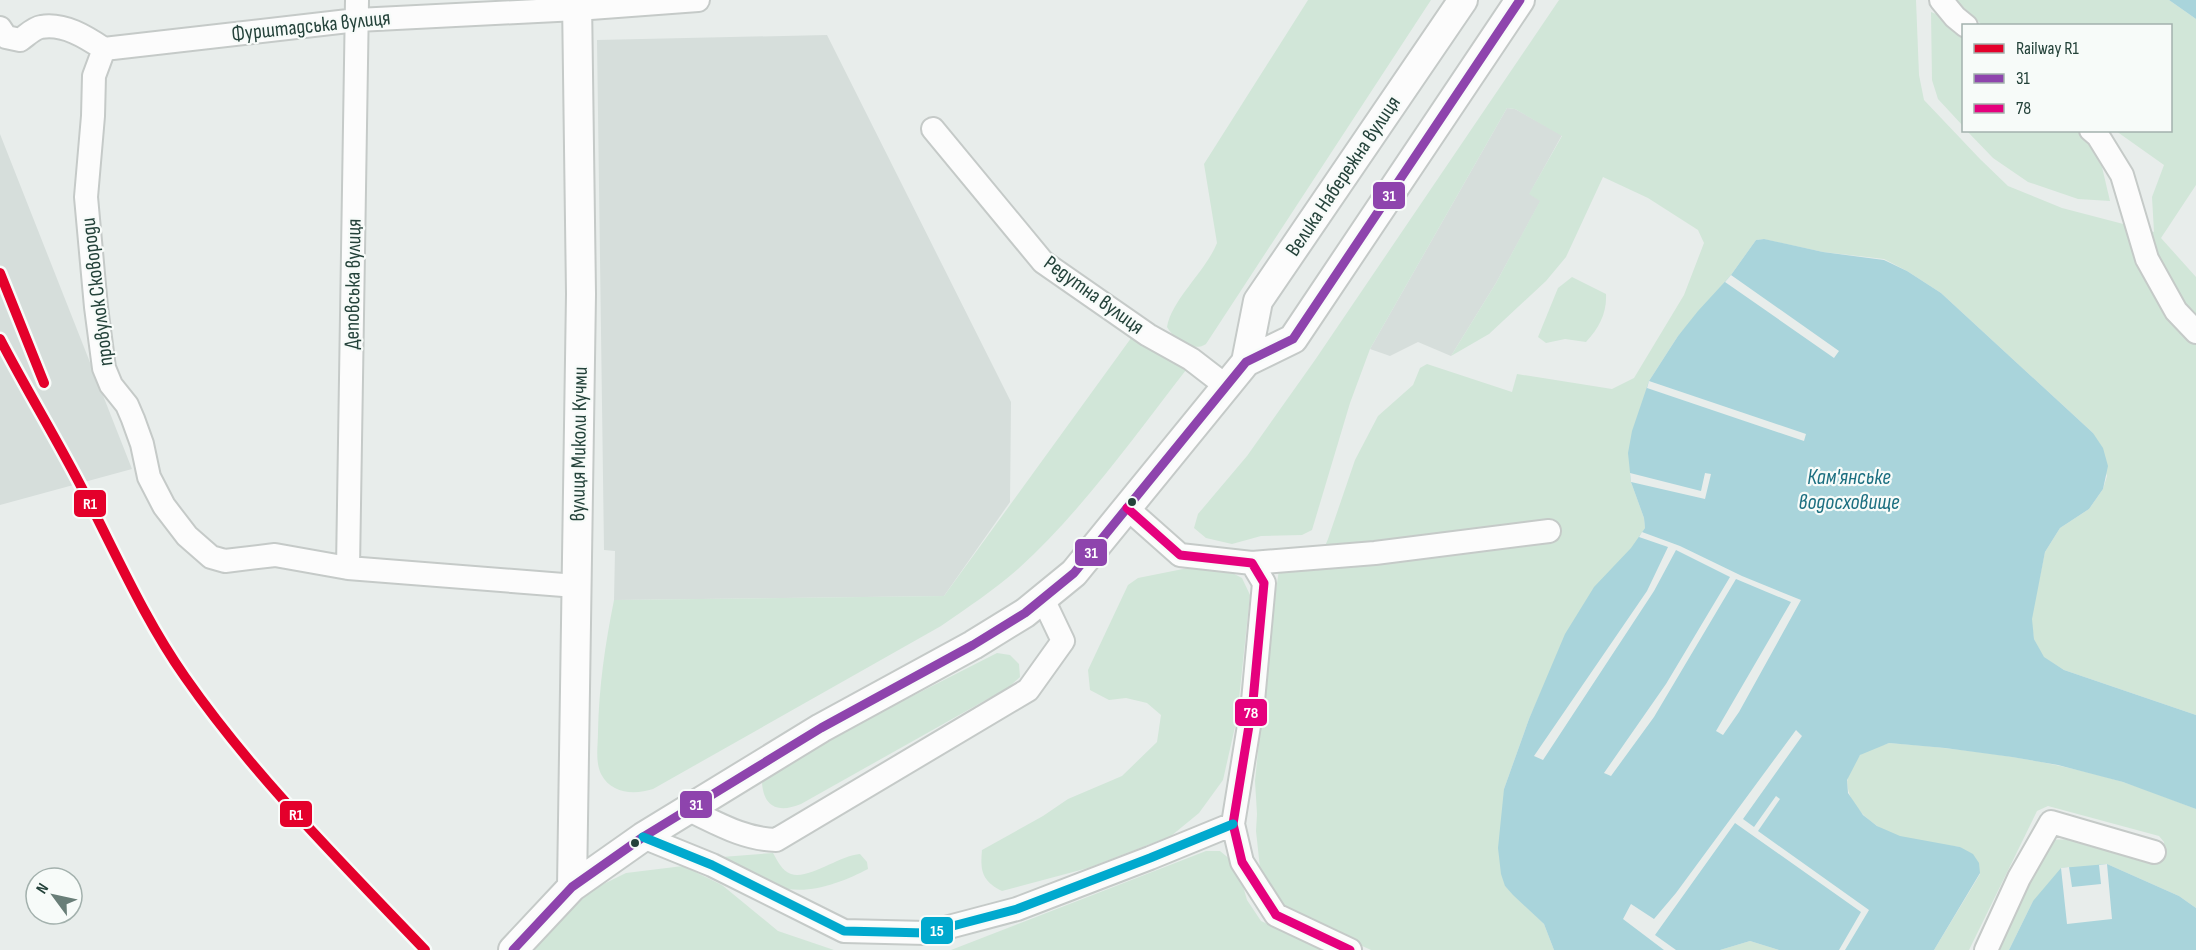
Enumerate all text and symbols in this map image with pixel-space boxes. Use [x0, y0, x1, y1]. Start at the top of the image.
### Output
street label: Фурштадська вулиця [230, 5, 392, 47]
legend [1962, 24, 2172, 132]
text: Railway R1 [2016, 38, 2080, 59]
text: 31 [2016, 68, 2031, 89]
street label: Велика Набережна вулиця [1280, 91, 1406, 261]
text: 78 [2016, 98, 2031, 119]
line badge: 31 [1372, 181, 1406, 210]
text: 31 [1382, 187, 1396, 206]
street label: провулок Сковороди [75, 216, 119, 368]
street label: Деповська вулиця [339, 218, 367, 350]
street label: Редутна вулиця [1039, 250, 1149, 340]
street label: вулиця Миколи Кучми [565, 366, 593, 522]
water label: Кам'янське водосховище [1798, 464, 1900, 516]
line badge: R1 [73, 489, 107, 518]
text: R1 [83, 495, 98, 514]
unlabelled marker [1126, 496, 1138, 508]
line badge: 31 [1074, 538, 1108, 567]
text: 31 [1084, 544, 1098, 563]
line badge: 78 [1234, 698, 1268, 727]
text: 78 [1244, 704, 1259, 723]
line badge: 31 [679, 790, 713, 819]
text: 31 [689, 796, 703, 815]
line badge: R1 [279, 800, 313, 828]
text: R1 [289, 806, 304, 825]
unlabelled marker [629, 837, 641, 849]
north arrow [24, 866, 84, 926]
text: N [32, 880, 53, 897]
line badge: 15 [920, 916, 954, 945]
text: 15 [930, 922, 944, 941]

